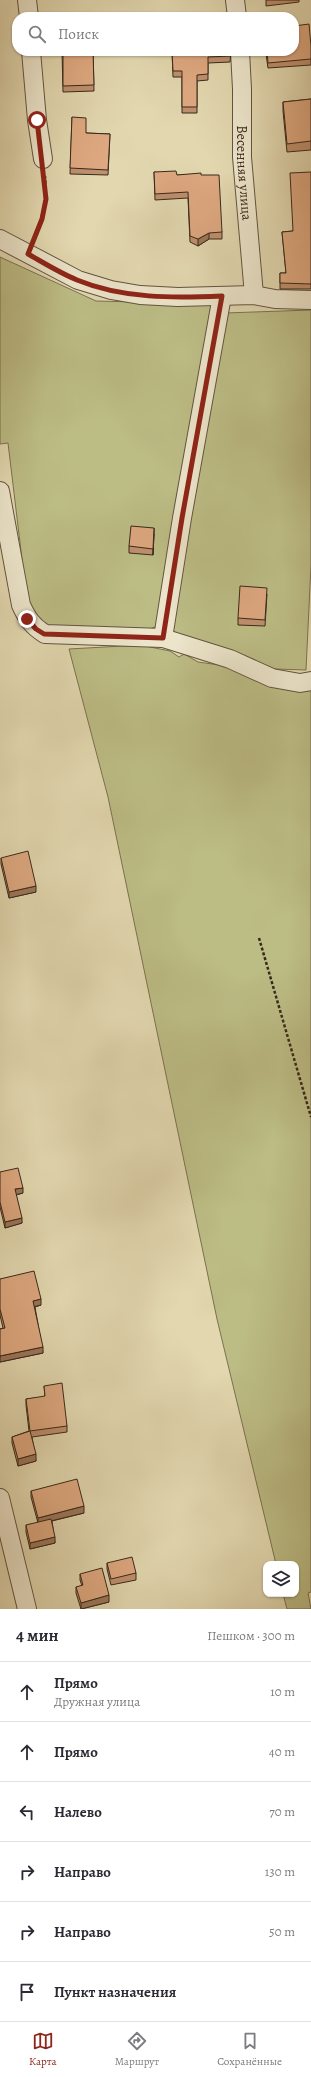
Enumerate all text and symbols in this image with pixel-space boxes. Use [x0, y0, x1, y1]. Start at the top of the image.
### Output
search box [12, 12, 299, 56]
icon: search [26, 23, 48, 45]
text: Поиск [58, 24, 99, 44]
route start [28, 111, 46, 129]
street label: Весенняя улица [232, 125, 257, 222]
route end [18, 610, 36, 628]
map controls [263, 1561, 299, 1597]
button: layers [263, 1561, 299, 1597]
text: 4 мин [16, 1624, 59, 1647]
text: Пешком · 300 m [207, 1627, 295, 1644]
text: Прямо [54, 1673, 98, 1693]
icon: ahead [16, 1681, 38, 1703]
text: 10 m [270, 1683, 295, 1700]
text: Дружная улица [54, 1693, 140, 1710]
icon: ahead [16, 1741, 38, 1763]
text: Прямо [54, 1742, 98, 1762]
text: 40 m [269, 1743, 295, 1760]
icon: left [16, 1801, 38, 1823]
text: Налево [54, 1802, 102, 1822]
text: 70 m [269, 1803, 295, 1820]
icon: right [16, 1861, 38, 1883]
text: Направо [54, 1862, 111, 1882]
text: 130 m [265, 1863, 295, 1880]
icon: right [16, 1921, 38, 1943]
text: Направо [54, 1922, 111, 1942]
text: 50 m [269, 1923, 295, 1940]
icon: arrive [16, 1981, 38, 2003]
text: Пункт назначения [54, 1982, 176, 2002]
tab: Карта [29, 2030, 57, 2069]
tab: Маршрут [115, 2030, 159, 2069]
tab: Сохранённые [217, 2030, 282, 2069]

